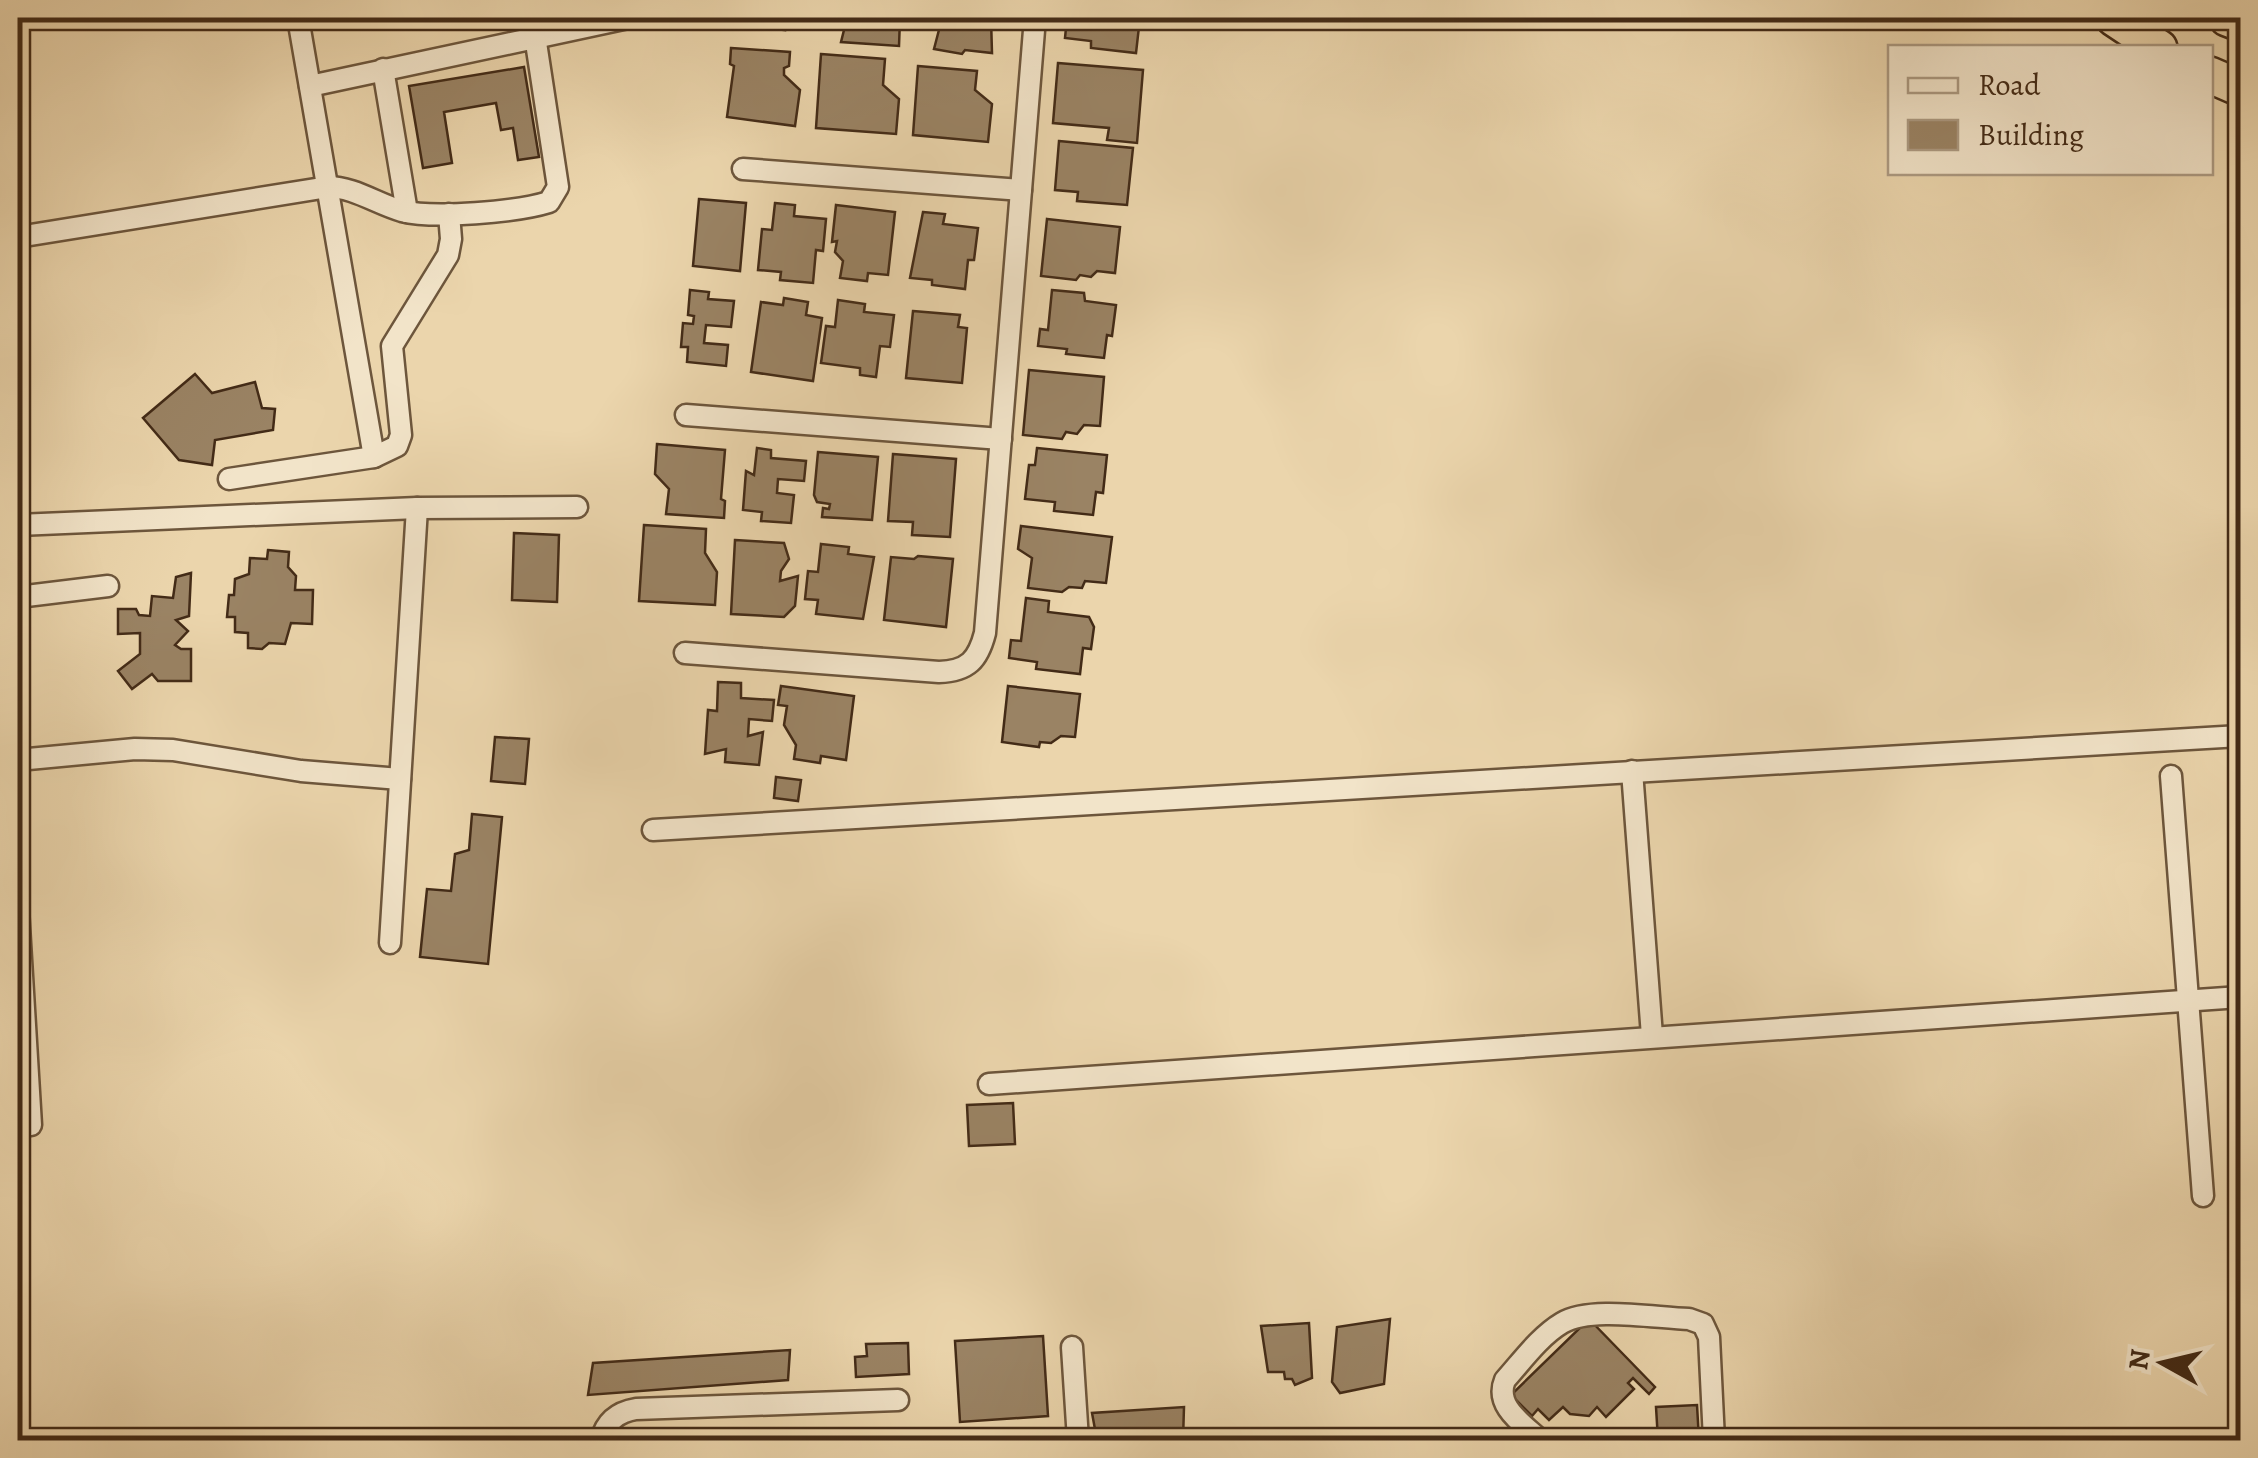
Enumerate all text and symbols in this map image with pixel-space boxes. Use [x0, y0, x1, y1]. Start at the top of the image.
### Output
legend [1888, 45, 2213, 175]
text: Road [1978, 65, 2041, 105]
text: Building [1978, 115, 2084, 155]
north arrow [2113, 1313, 2213, 1413]
text: N [2119, 1347, 2159, 1372]

